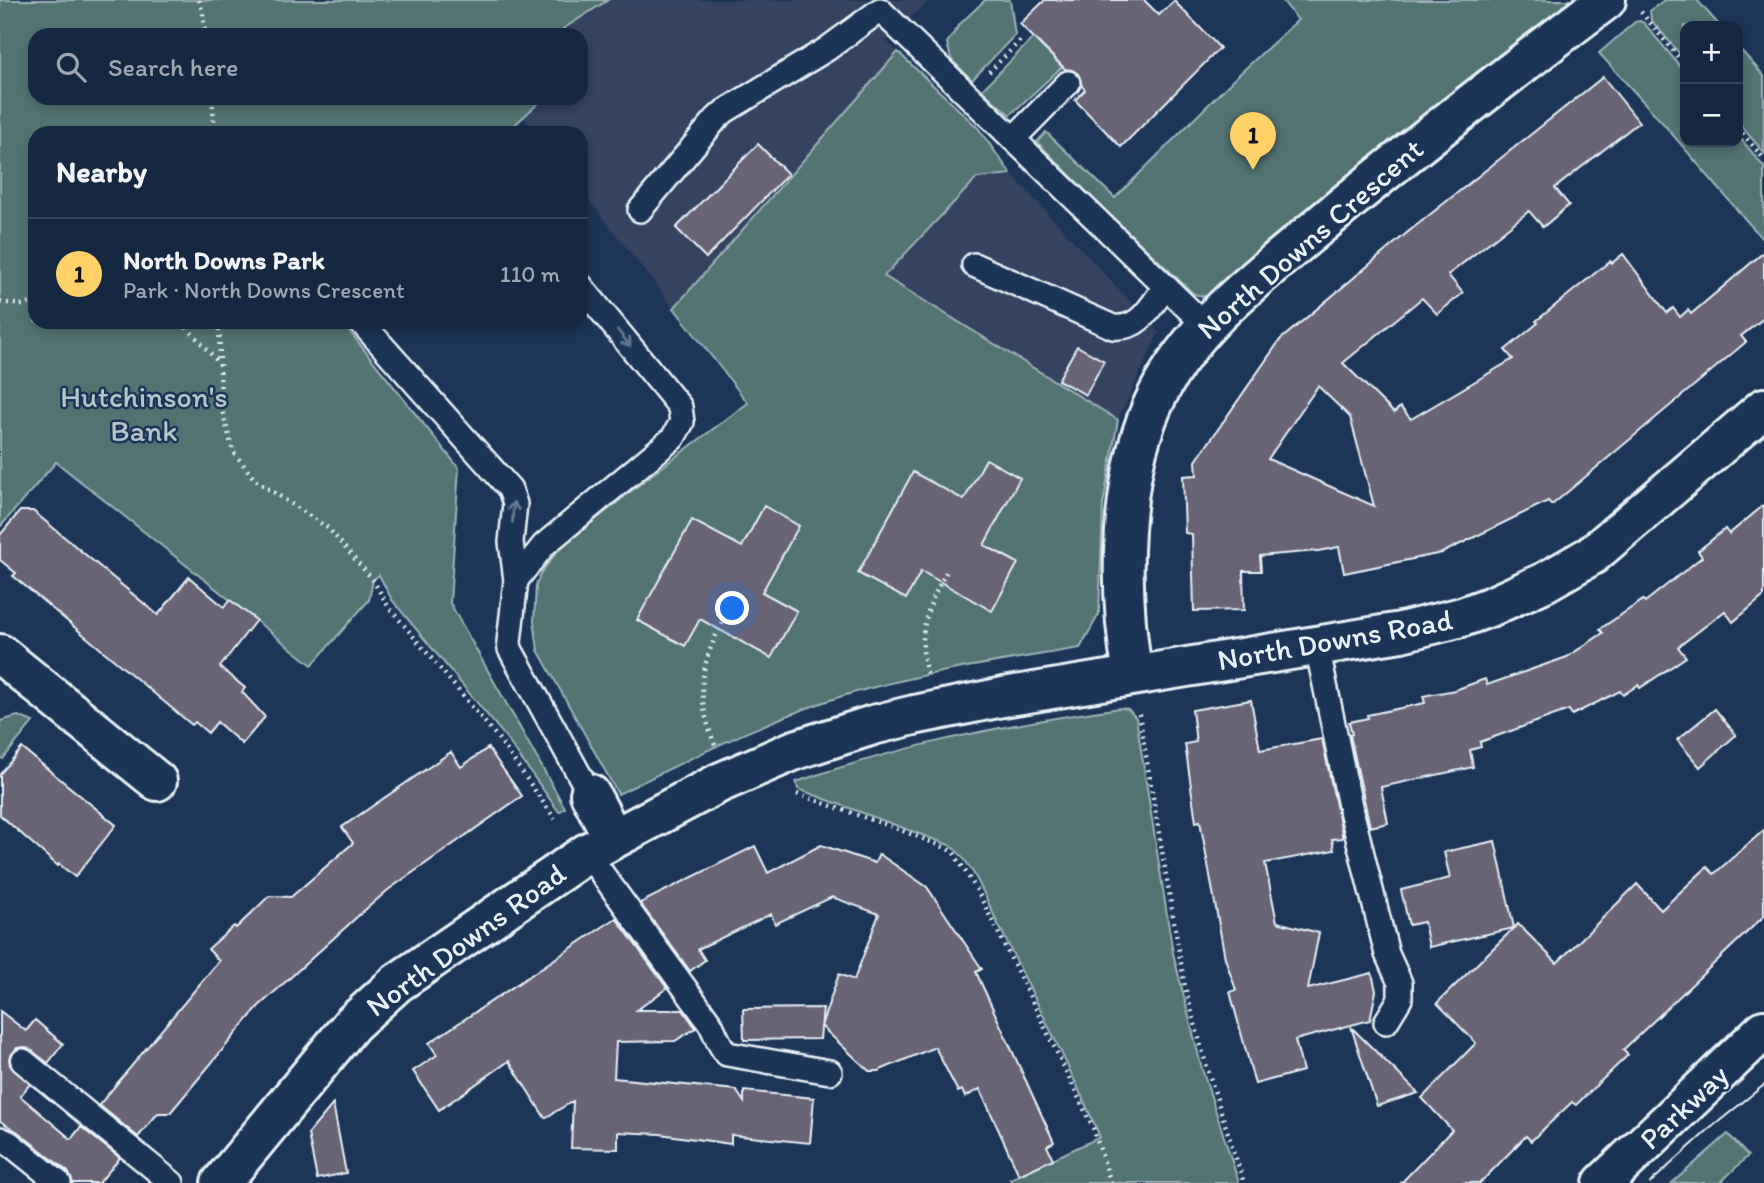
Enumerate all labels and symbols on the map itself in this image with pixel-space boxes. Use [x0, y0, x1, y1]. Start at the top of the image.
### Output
pin: 1 [1230, 112, 1276, 170]
street label: North Downs Crescent [1189, 130, 1430, 347]
one-way arrow [616, 329, 632, 347]
park label: Hutchinson's Bank [60, 378, 228, 449]
one-way arrow [507, 501, 520, 524]
your location [715, 591, 749, 625]
street label: North Downs Road [1214, 601, 1456, 678]
street label: North Downs Road [358, 854, 573, 1025]
street label: Parkway [1631, 1056, 1736, 1157]

